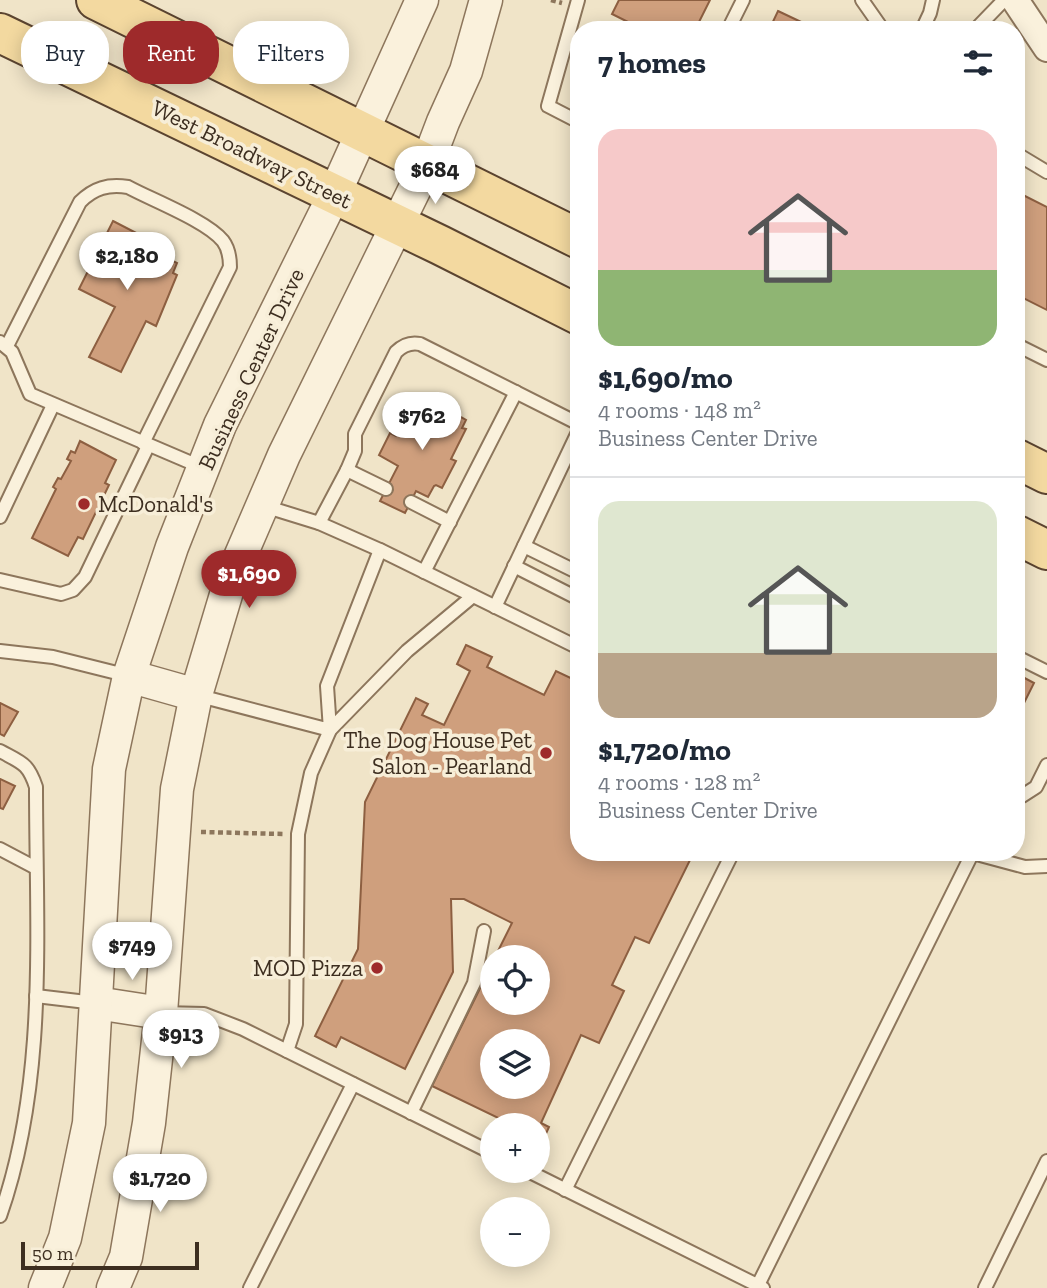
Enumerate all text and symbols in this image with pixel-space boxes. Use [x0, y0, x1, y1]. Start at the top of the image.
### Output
chip: Buy [21, 21, 109, 84]
chip: Rent [123, 21, 219, 84]
chip: Filters [233, 21, 349, 84]
icon: filters [959, 44, 997, 82]
text: 7 homes [598, 45, 706, 81]
street label: West Broadway Street [147, 93, 357, 215]
pin: $684 [394, 146, 476, 206]
text: $684 [410, 155, 460, 183]
icon: home [735, 175, 861, 301]
pin: $2,180 [70, 232, 184, 292]
text: $2,180 [95, 241, 159, 269]
street label: Business Center Drive [192, 264, 310, 474]
text: $1,690/mo [598, 360, 733, 396]
pin: $762 [381, 392, 463, 452]
text: 4 rooms · 148 m² [598, 396, 761, 424]
text: $762 [398, 401, 446, 429]
text: Business Center Drive [598, 424, 818, 452]
place label: McDonald's [98, 490, 213, 518]
marker: McDonald's [76, 496, 92, 512]
icon: home [735, 547, 861, 673]
pin: $1,690 [192, 550, 306, 610]
text: $1,690 [217, 559, 281, 587]
place label: The Dog House Pet Salon - Pearland [343, 726, 532, 780]
text: $1,720/mo [598, 732, 731, 768]
marker: The Dog House Pet Salon - Pearland [538, 745, 554, 761]
text: 4 rooms · 128 m² [598, 768, 760, 796]
text: Business Center Drive [598, 796, 818, 824]
pin: $749 [91, 922, 173, 982]
text: $749 [108, 931, 156, 959]
map controls [480, 945, 550, 1267]
button: locate [480, 945, 550, 1015]
place label: MOD Pizza [253, 954, 363, 982]
marker: MOD Pizza [369, 960, 385, 976]
pin: $913 [140, 1010, 222, 1070]
text: $913 [158, 1019, 204, 1047]
button: layers [480, 1029, 550, 1099]
button: + [480, 1113, 550, 1183]
pin: $1,720 [103, 1154, 217, 1214]
text: $1,720 [129, 1163, 191, 1191]
button: − [480, 1197, 550, 1267]
scale bar [21, 1239, 200, 1271]
text: 50 m [32, 1242, 73, 1265]

